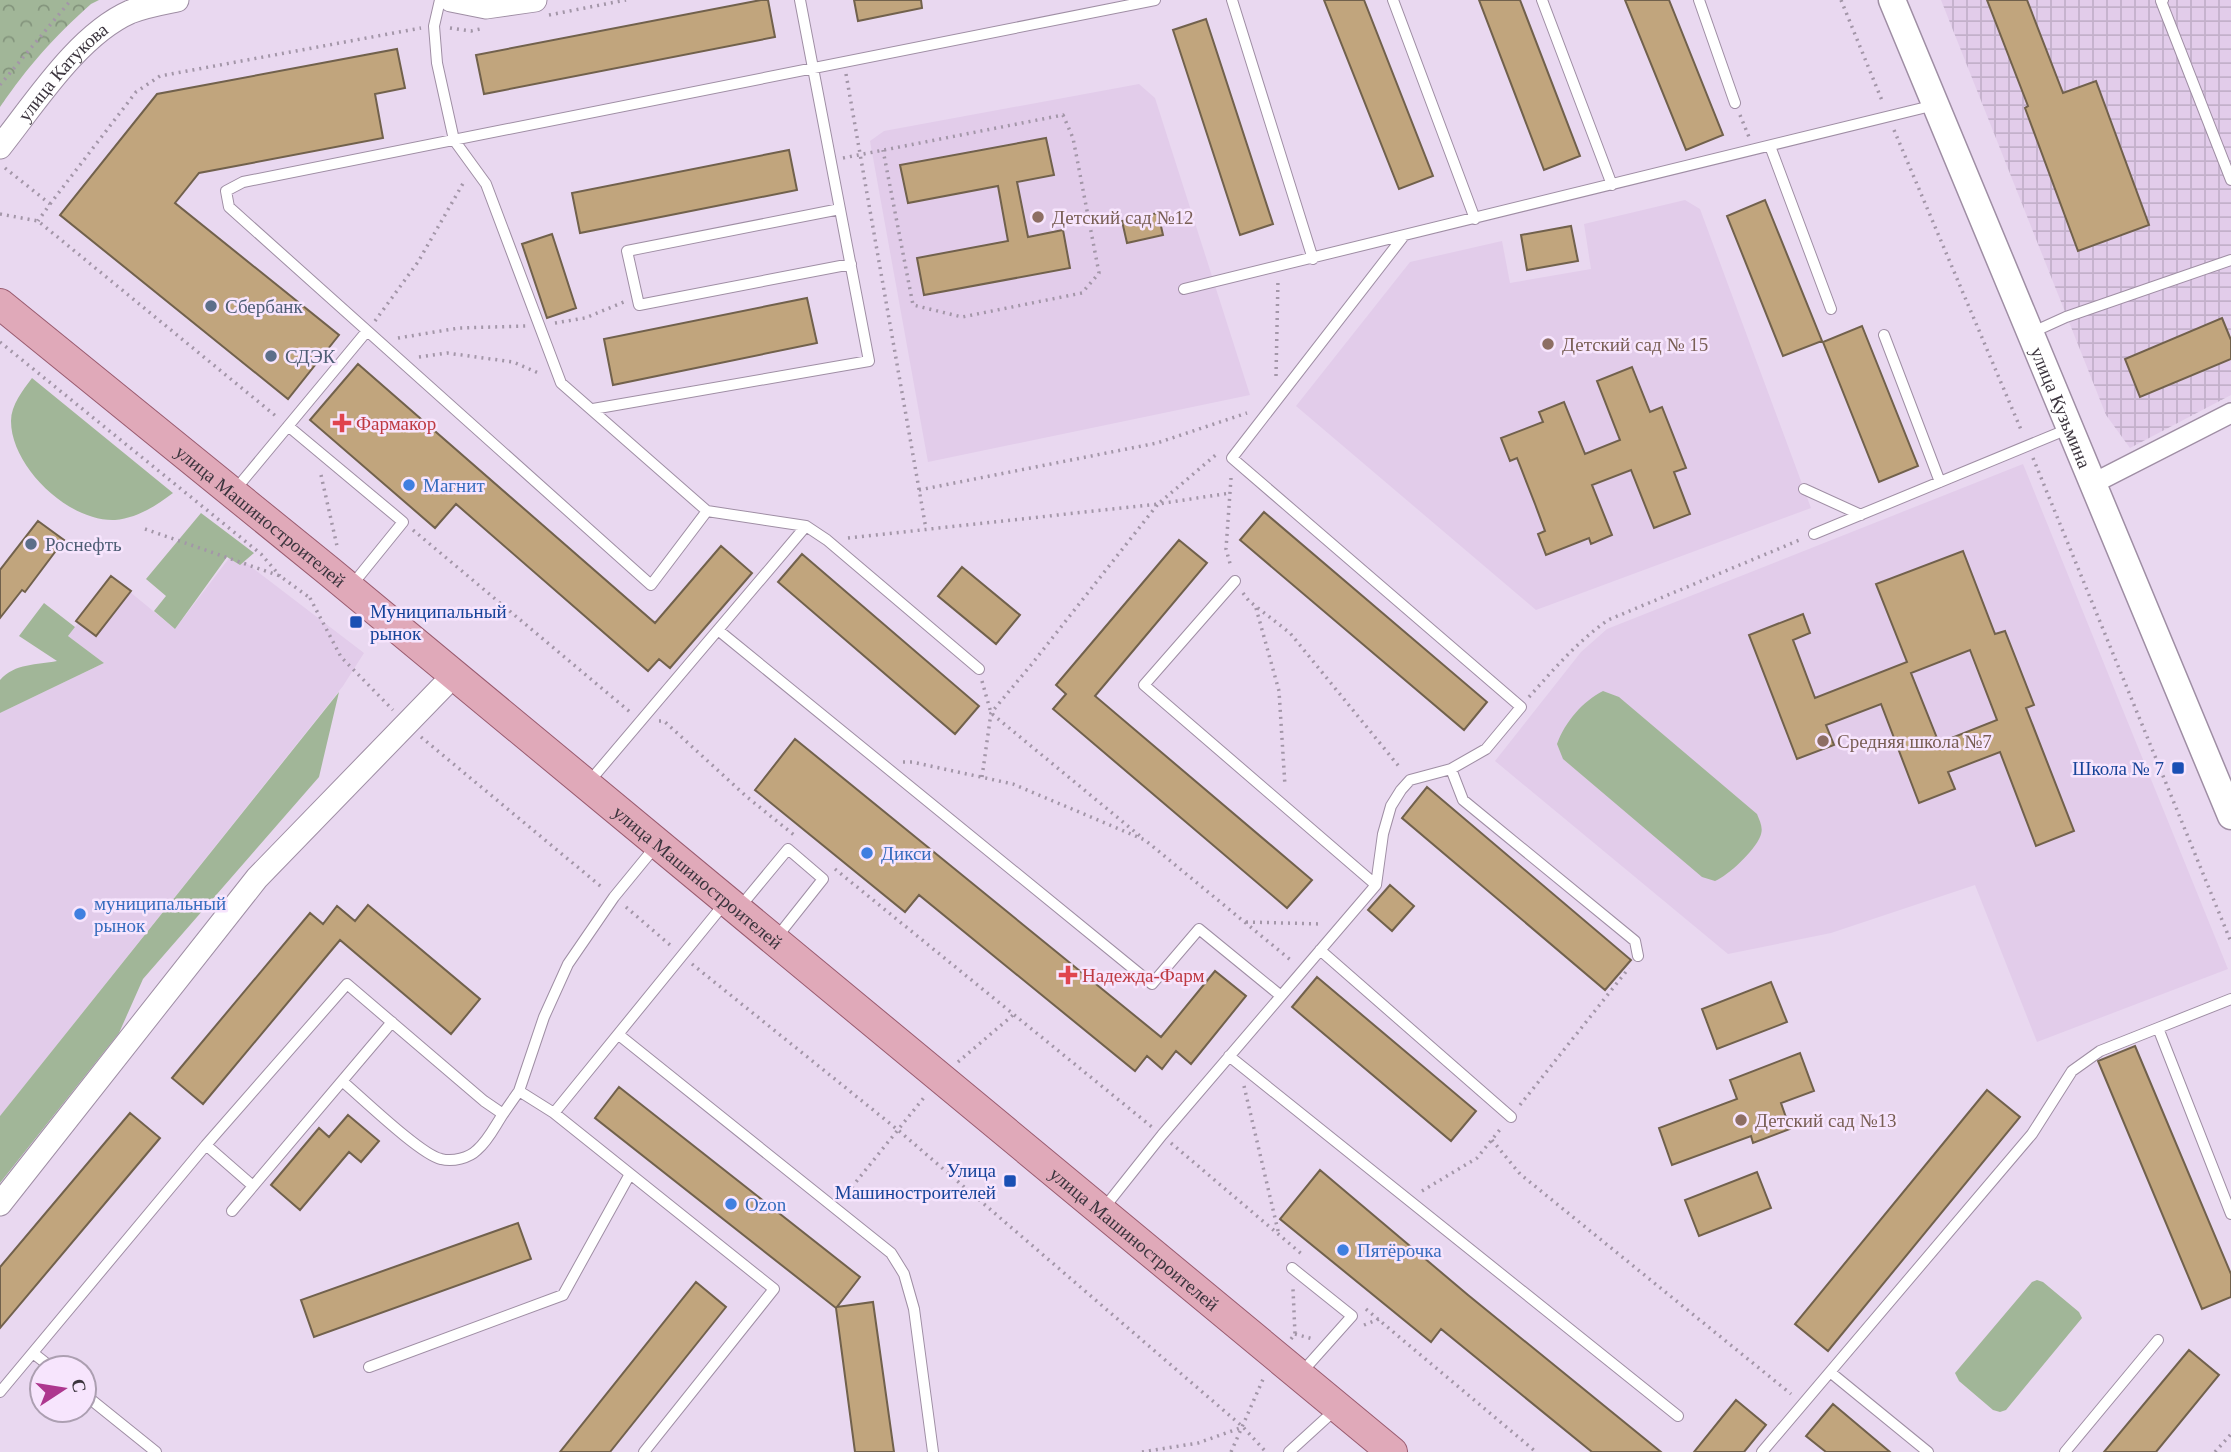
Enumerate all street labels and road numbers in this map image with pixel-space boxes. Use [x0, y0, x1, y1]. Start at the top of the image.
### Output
street label: улица Катукова [13, 18, 112, 125]
street label: улица Кузьмина [2027, 343, 2096, 472]
street label: улица Машиностроителей [172, 441, 350, 591]
street label: улица Машиностроителей [609, 801, 787, 953]
street label: улица Машиностроителей [1046, 1163, 1223, 1315]

